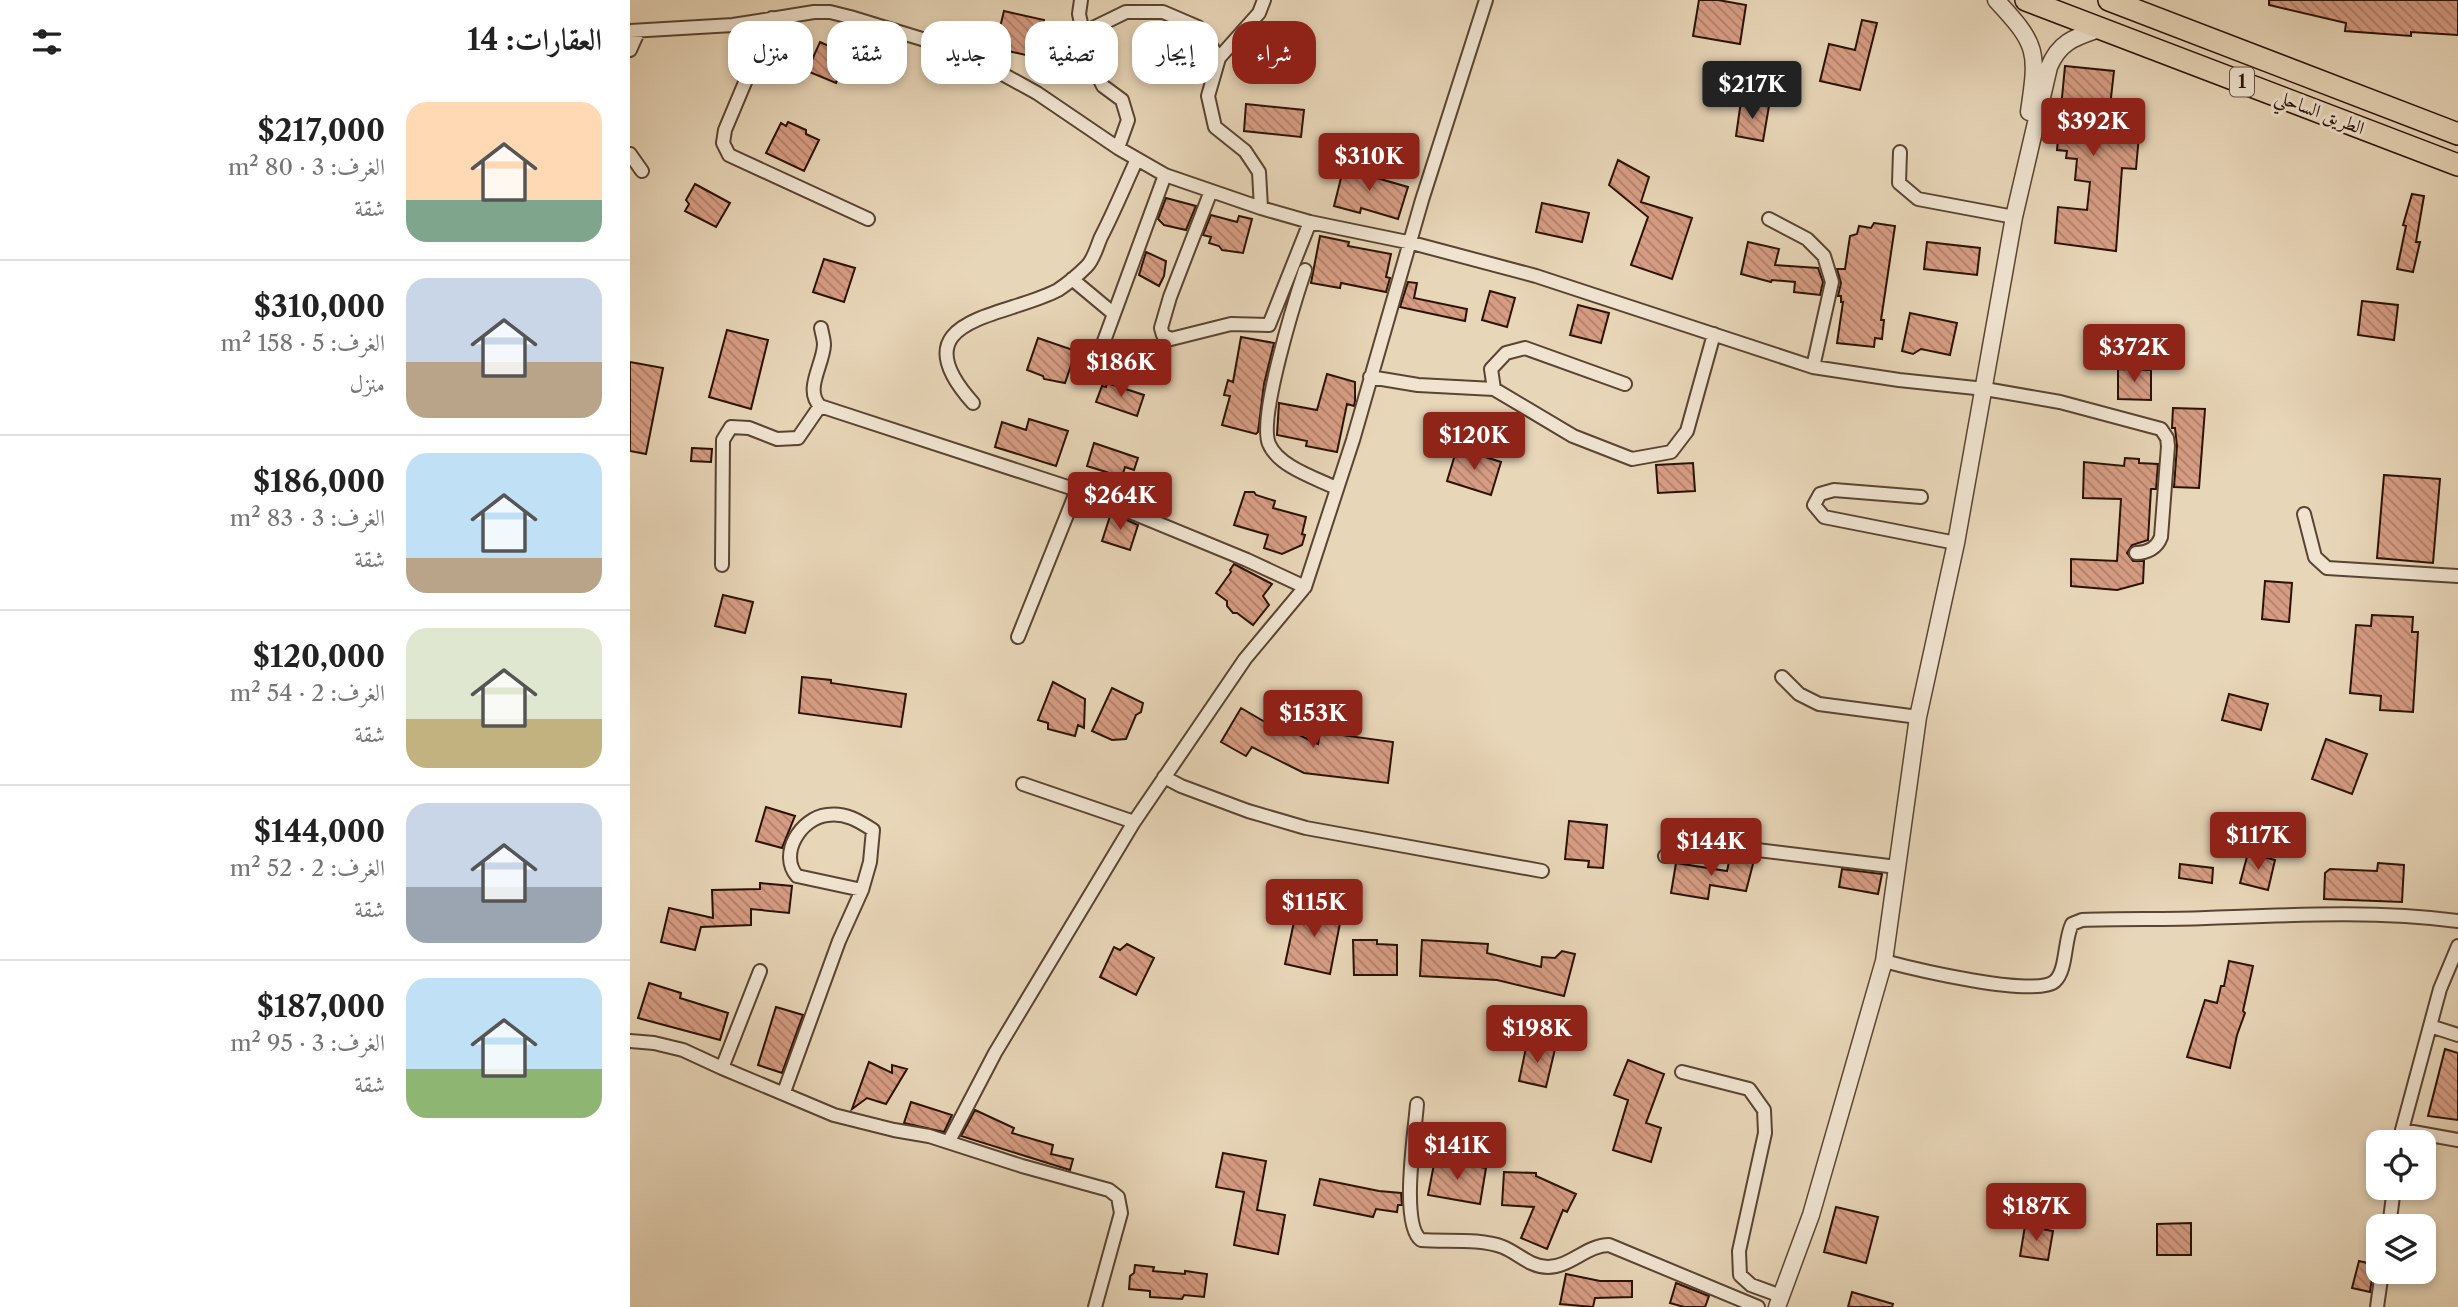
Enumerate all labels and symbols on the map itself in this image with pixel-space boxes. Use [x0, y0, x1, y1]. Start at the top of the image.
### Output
pin: $217K [1703, 61, 1801, 121]
road number: 1 [2230, 68, 2254, 96]
street label: الطريق الساحلي [2270, 84, 2368, 146]
pin: $392K [2044, 99, 2142, 158]
pin: $310K [1320, 134, 1418, 193]
pin: $372K [2085, 324, 2183, 384]
pin: $186K [1072, 340, 1170, 399]
pin: $120K [1425, 412, 1523, 472]
pin: $264K [1071, 472, 1169, 532]
pin: $153K [1264, 690, 1362, 750]
pin: $117K [2209, 812, 2307, 872]
pin: $144K [1662, 818, 1760, 878]
pin: $115K [1265, 880, 1363, 939]
pin: $198K [1488, 1006, 1586, 1065]
pin: $141K [1408, 1122, 1506, 1182]
pin: $187K [1987, 1184, 2085, 1243]

